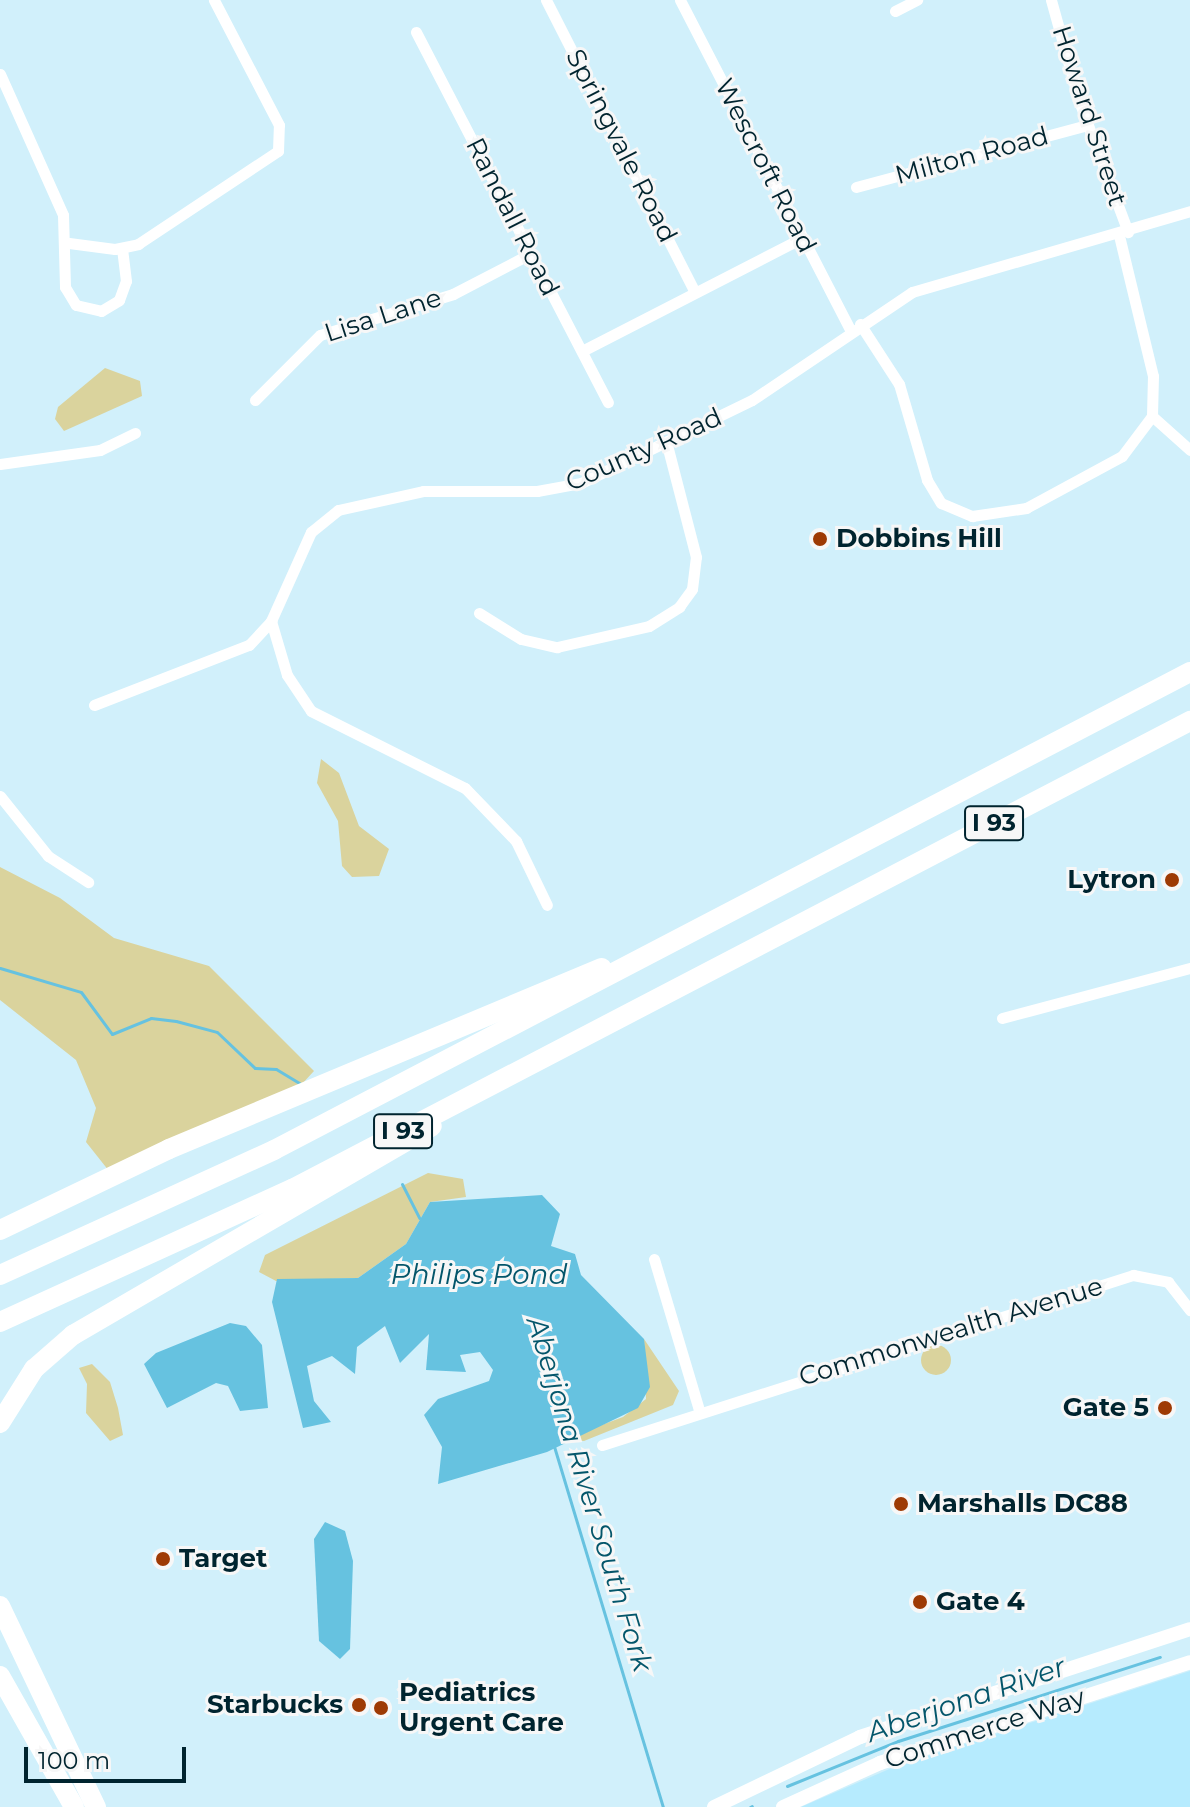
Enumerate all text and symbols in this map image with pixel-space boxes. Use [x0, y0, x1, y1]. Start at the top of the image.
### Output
street label: Howard Street [1045, 22, 1133, 210]
street label: Springvale Road [559, 44, 683, 248]
street label: Wescroft Road [708, 74, 822, 258]
street label: Milton Road [892, 121, 1052, 191]
street label: Randall Road [459, 133, 565, 301]
street label: Lisa Lane [321, 282, 445, 350]
street label: County Road [561, 402, 727, 498]
place label: Dobbins Hill [836, 523, 1002, 555]
marker: Dobbins Hill [811, 530, 829, 548]
road number: I 93 [964, 803, 1024, 843]
place label: Lytron [1067, 864, 1156, 896]
marker: Lytron [1163, 871, 1181, 889]
road number: I 93 [373, 1111, 433, 1151]
water label: Philips Pond [391, 1257, 567, 1291]
street label: Commonwealth Avenue [795, 1271, 1107, 1393]
water label: Aberjona River South Fork [520, 1312, 660, 1676]
place label: Gate 5 [1063, 1392, 1149, 1424]
marker: Gate 5 [1156, 1399, 1174, 1417]
place label: Marshalls DC88 [917, 1488, 1128, 1520]
marker: Marshalls DC88 [892, 1495, 910, 1513]
place label: Target [179, 1543, 267, 1575]
marker: Target [154, 1550, 172, 1568]
place label: Gate 4 [936, 1586, 1025, 1618]
marker: Gate 4 [911, 1593, 929, 1611]
water label: Aberjona River [862, 1649, 1070, 1749]
place label: Pediatrics Urgent Care [399, 1677, 564, 1738]
street label: Commerce Way [881, 1682, 1089, 1776]
place label: Starbucks [207, 1689, 343, 1721]
marker: Starbucks [350, 1696, 368, 1714]
marker: Pediatrics Urgent Care [370, 1697, 392, 1719]
scale bar [28, 1731, 190, 1781]
text: 100 m [38, 1746, 110, 1775]

